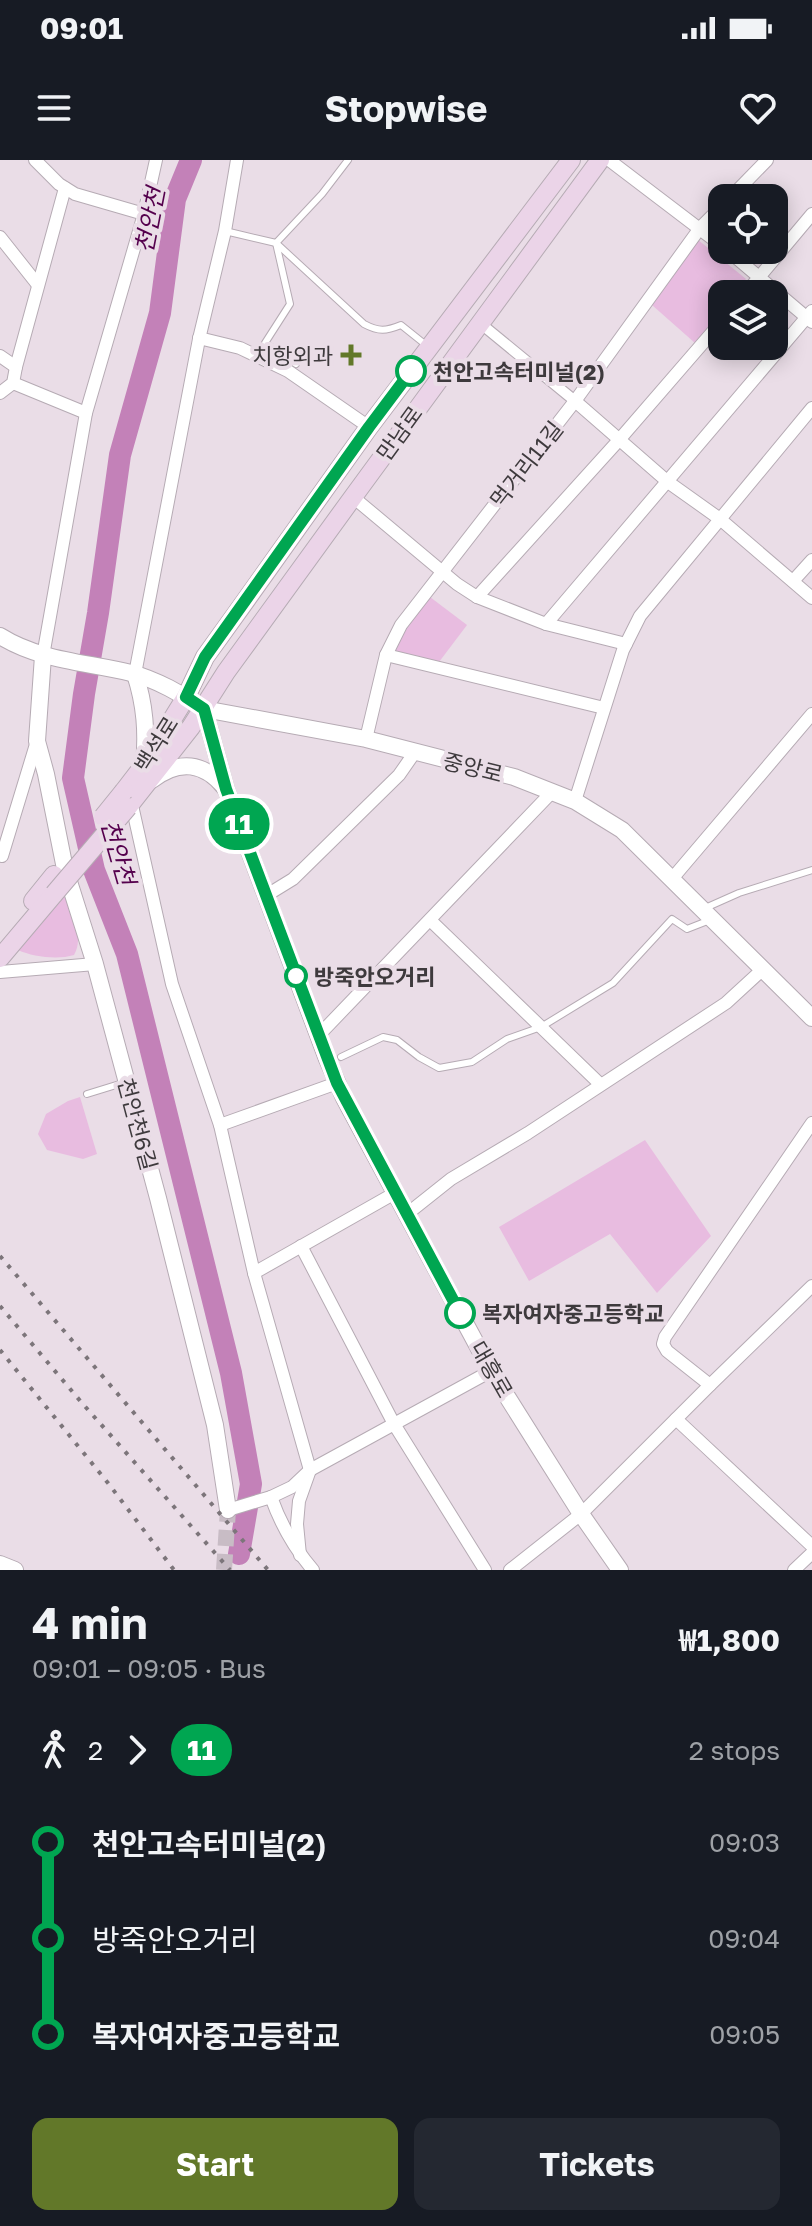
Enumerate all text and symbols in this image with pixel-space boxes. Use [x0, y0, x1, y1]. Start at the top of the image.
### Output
text: 09:01 [40, 10, 123, 46]
icon: menu [32, 86, 76, 130]
icon: heart [736, 86, 780, 130]
text: Stopwise [325, 87, 487, 130]
water label: 천안천 [128, 182, 170, 255]
map controls [708, 184, 788, 360]
button: locate [708, 184, 788, 264]
button: layers [708, 280, 788, 360]
place label: 치항외과 [252, 342, 333, 369]
marker: 치항외과 [340, 344, 362, 366]
marker: 천안고속터미널(2) [396, 356, 426, 386]
place label: 천안고속터미널(2) [433, 358, 605, 385]
street label: 만남로 [370, 400, 428, 466]
street label: 먹거리11길 [484, 415, 568, 513]
street label: 백석로 [128, 711, 184, 777]
street label: 중앙로 [440, 747, 506, 787]
line badge: 11 [203, 798, 275, 850]
text: 11 [225, 807, 253, 840]
water label: 천안천 [96, 816, 143, 891]
place label: 방죽안오거리 [314, 963, 435, 990]
marker: 방죽안오거리 [285, 965, 307, 987]
street label: 천안천6길 [113, 1075, 163, 1173]
marker: 복자여자중고등학교 [445, 1298, 475, 1328]
place label: 복자여자중고등학교 [482, 1300, 664, 1327]
street label: 대흥로 [465, 1336, 519, 1402]
text: 4 min [32, 1596, 148, 1649]
text: ₩1,800 [679, 1622, 780, 1658]
text: 09:01 – 09:05 · Bus [32, 1653, 266, 1684]
icon: walk [32, 1728, 76, 1772]
icon: forward [115, 1728, 159, 1772]
text: 11 [187, 1733, 216, 1766]
text: 2 [88, 1735, 103, 1766]
text: 2 stops [689, 1735, 780, 1766]
text: 천안고속터미널(2) [92, 1826, 326, 1862]
text: 09:03 [709, 1827, 780, 1858]
text: 방죽안오거리 [92, 1922, 258, 1958]
text: 09:04 [708, 1923, 780, 1954]
text: 복자여자중고등학교 [92, 2018, 340, 2054]
text: 09:05 [709, 2019, 780, 2050]
button: Start [32, 2118, 398, 2210]
button: Tickets [414, 2118, 780, 2210]

